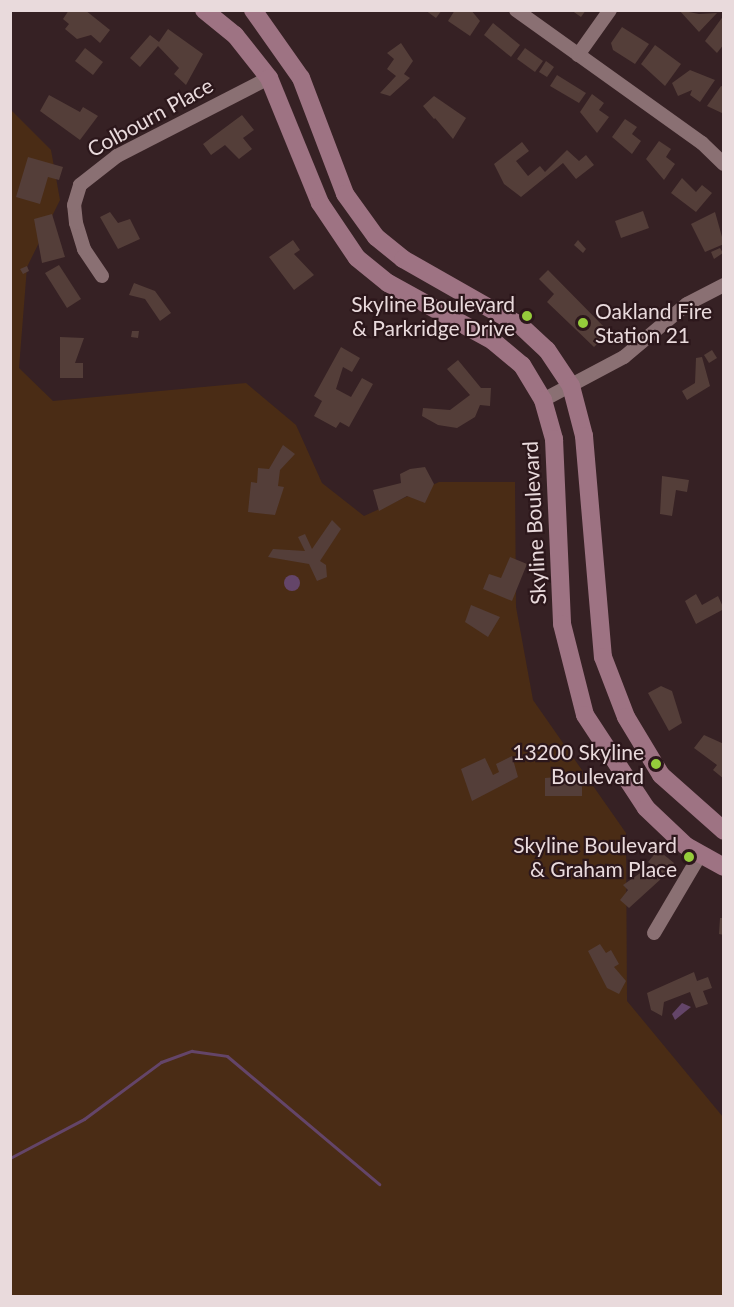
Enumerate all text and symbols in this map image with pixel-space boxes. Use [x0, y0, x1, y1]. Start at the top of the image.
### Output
street label: Colbourn Place [83, 72, 217, 162]
place label: Skyline Boulevard & Parkridge Drive [351, 291, 515, 341]
place label: Oakland Fire Station 21 [595, 298, 712, 348]
marker: Skyline Boulevard & Parkridge Drive [520, 309, 534, 323]
marker: Oakland Fire Station 21 [576, 316, 590, 330]
street label: Skyline Boulevard [517, 441, 551, 605]
place label: 13200 Skyline Boulevard [512, 739, 644, 789]
marker: 13200 Skyline Boulevard [649, 757, 663, 771]
place label: Skyline Boulevard & Graham Place [513, 832, 677, 882]
marker: Skyline Boulevard & Graham Place [682, 850, 696, 864]

